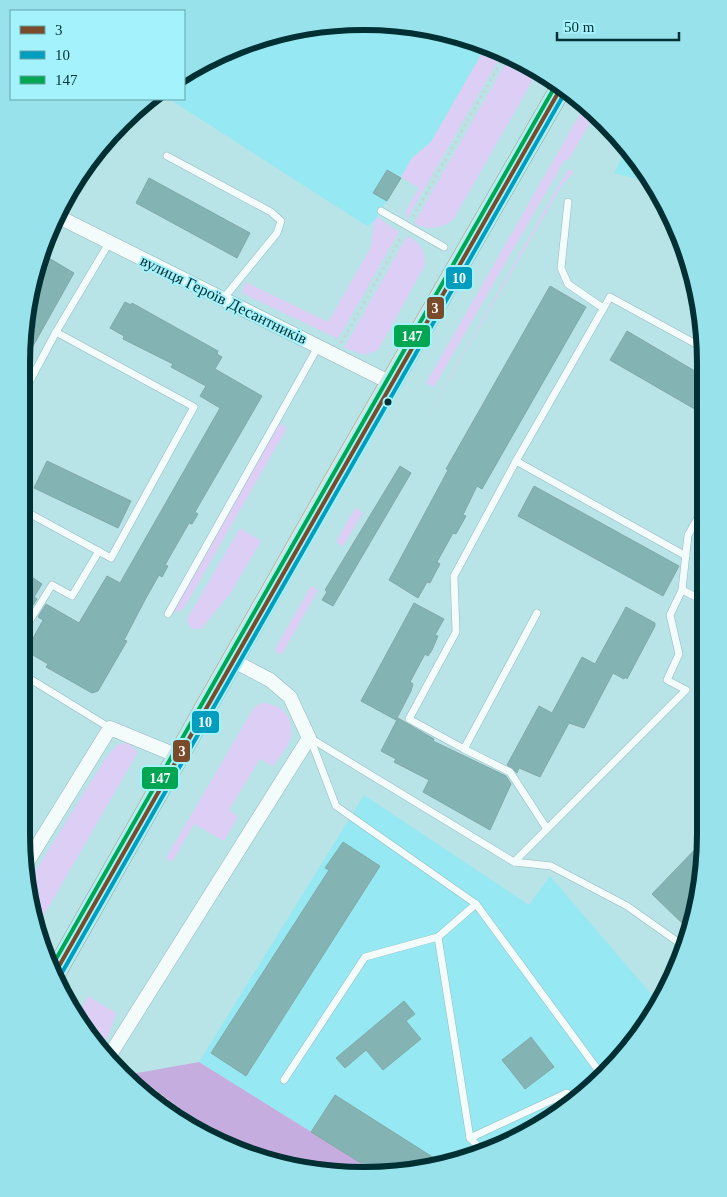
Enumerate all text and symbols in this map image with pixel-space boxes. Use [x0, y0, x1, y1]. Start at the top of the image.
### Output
legend [10, 10, 185, 100]
scale bar [557, 10, 680, 42]
text: 50 m [564, 19, 595, 35]
text: 3 [55, 22, 63, 38]
text: 10 [55, 47, 70, 63]
text: 147 [55, 72, 78, 88]
street label: вулиця Героїв Десантників [137, 252, 310, 348]
line badge: 10 [445, 266, 473, 290]
text: 10 [452, 271, 466, 286]
line badge: 3 [426, 296, 445, 320]
text: 3 [432, 301, 439, 316]
line badge: 147 [393, 324, 431, 348]
text: 147 [402, 329, 423, 344]
unlabelled marker [383, 397, 393, 407]
line badge: 10 [191, 710, 220, 734]
text: 10 [198, 715, 212, 730]
line badge: 3 [172, 739, 191, 763]
text: 3 [179, 744, 186, 759]
line badge: 147 [141, 766, 179, 790]
text: 147 [150, 771, 171, 786]

